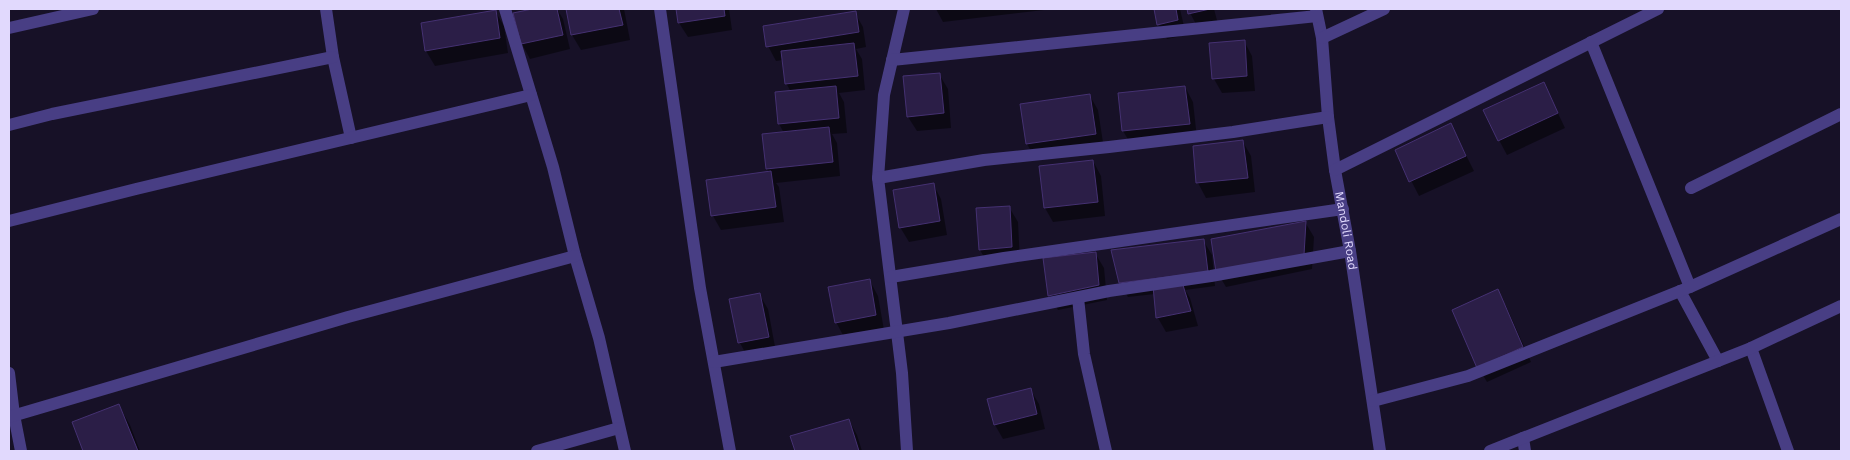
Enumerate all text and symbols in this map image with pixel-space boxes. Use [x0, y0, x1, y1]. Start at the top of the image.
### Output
street label: Mandoli Road [1332, 190, 1360, 271]

